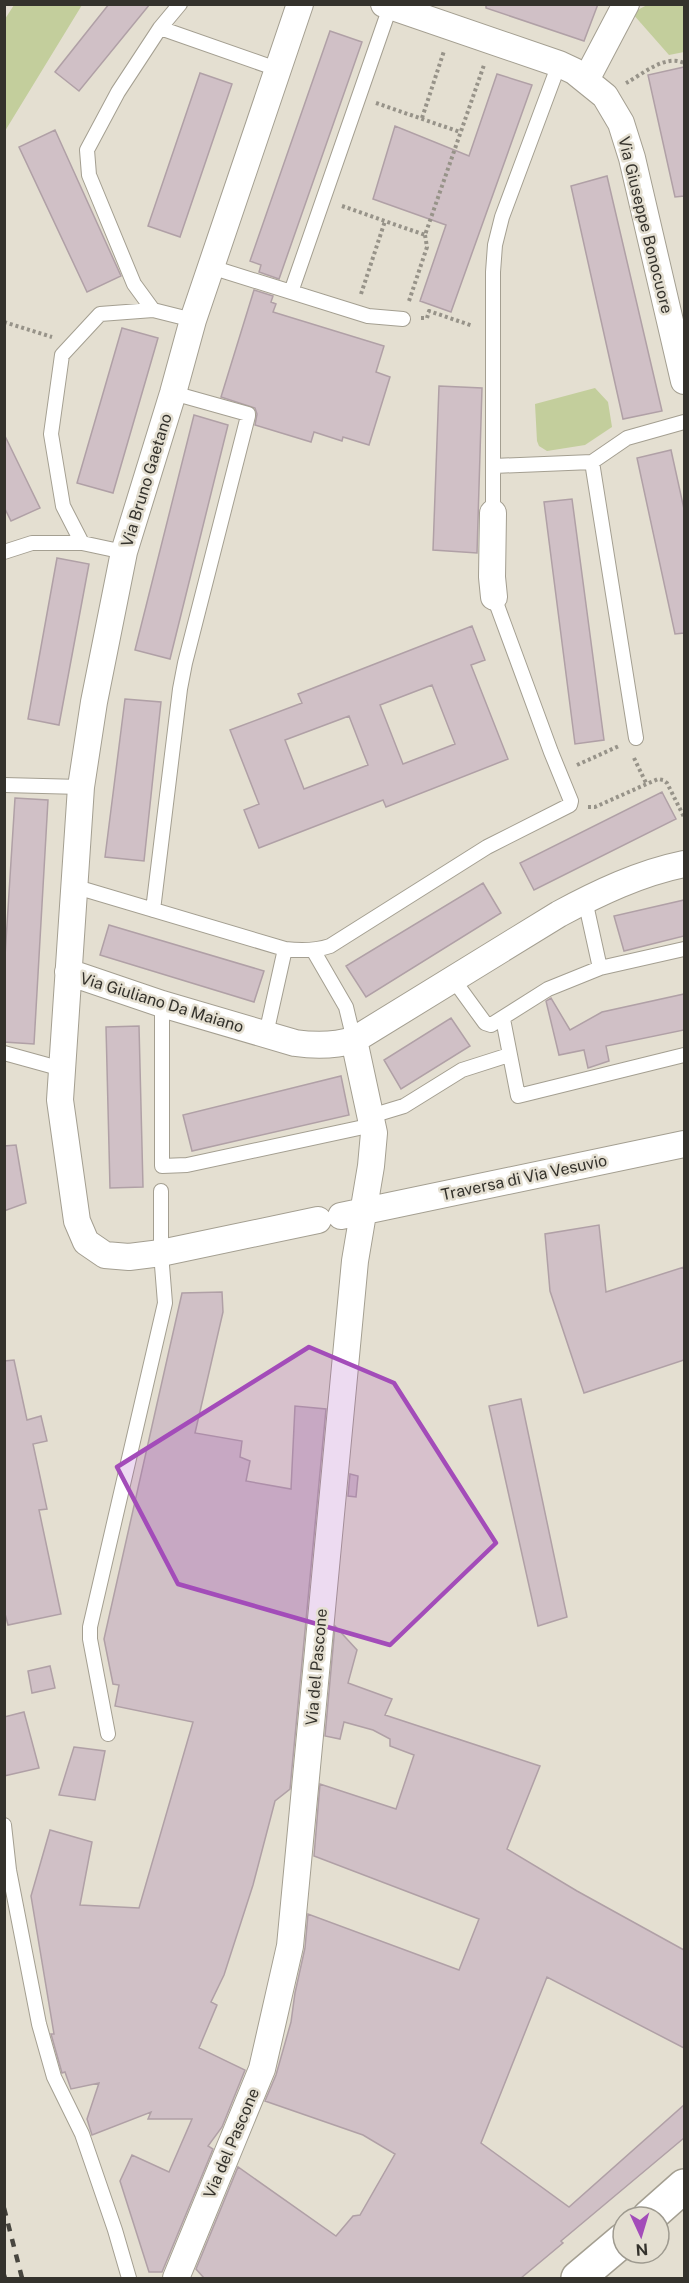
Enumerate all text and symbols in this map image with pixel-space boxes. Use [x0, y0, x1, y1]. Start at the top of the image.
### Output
street label: Via Giuseppe Bonocuore [614, 135, 677, 316]
street label: Via Bruno Gaetano [117, 411, 176, 549]
street label: Via Giuliano Da Maiano [78, 969, 246, 1036]
street label: Traversa di Via Vesuvio [439, 1151, 609, 1204]
street label: Via del Pascone [302, 1608, 331, 1726]
street label: Via del Pascone [200, 2085, 263, 2201]
north arrow [611, 2205, 671, 2265]
text: N [635, 2240, 649, 2259]

